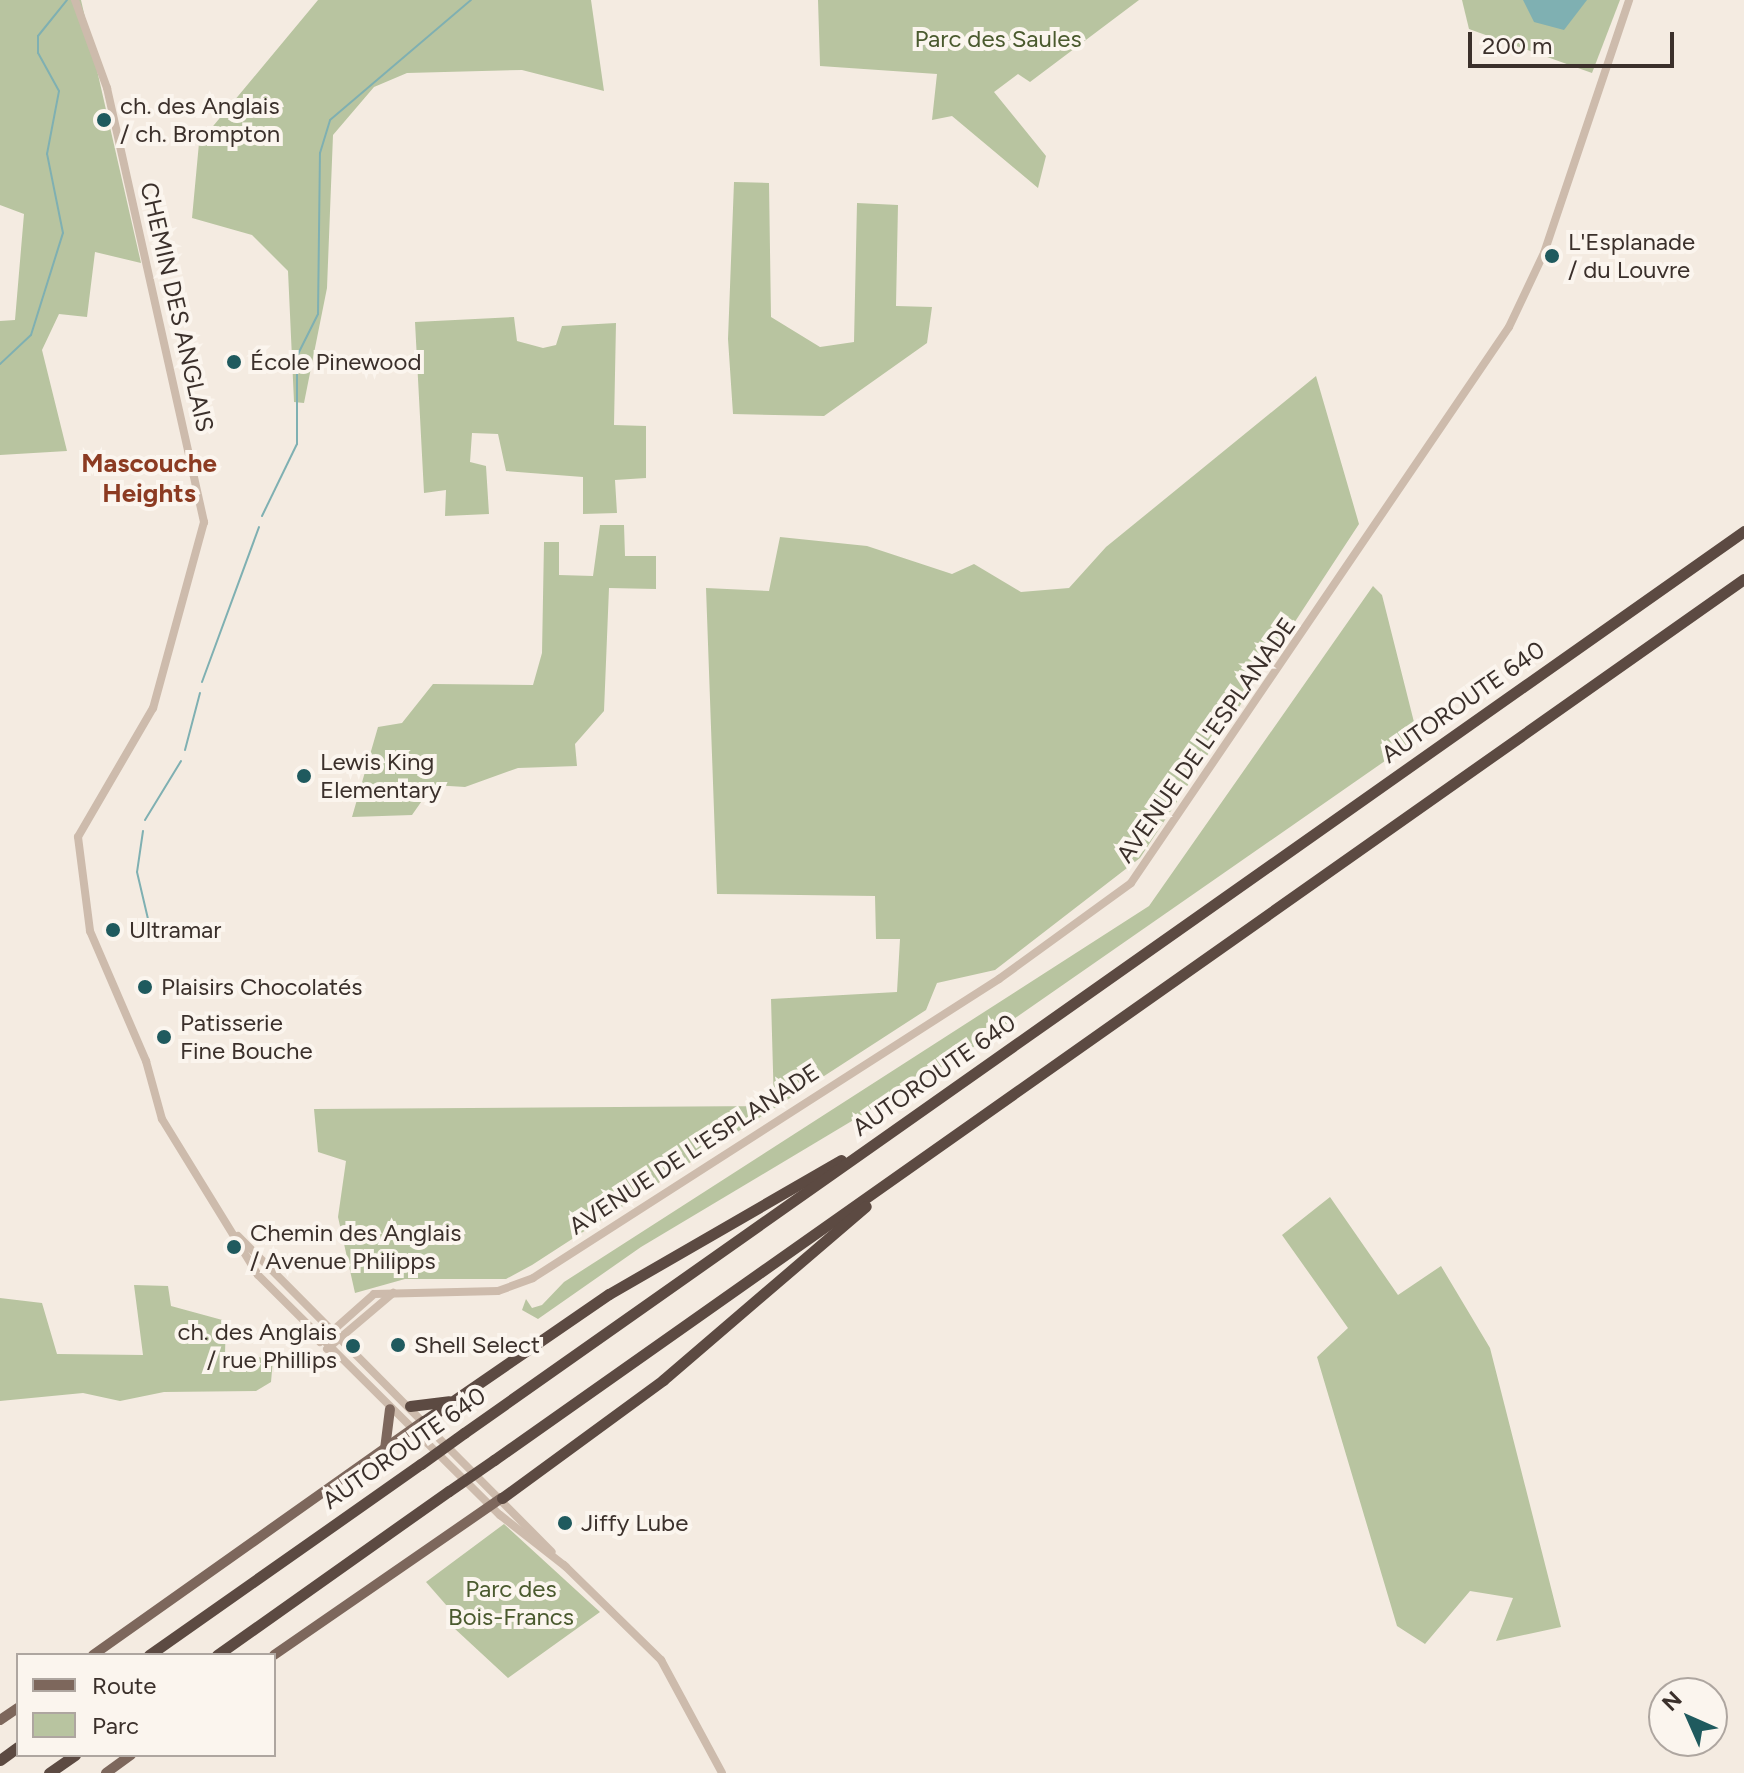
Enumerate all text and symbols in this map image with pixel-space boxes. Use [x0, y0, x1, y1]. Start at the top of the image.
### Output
scale bar [1472, 16, 1678, 66]
park label: Parc des Saules [914, 25, 1082, 53]
text: 200 m [1482, 31, 1553, 60]
place label: ch. des Anglais / ch. Brompton [120, 92, 280, 148]
marker: ch. des Anglais / ch. Brompton [95, 111, 113, 129]
street label: CHEMIN DES ANGLAIS [134, 179, 220, 435]
place label: L'Esplanade / du Louvre [1568, 228, 1695, 284]
marker: L'Esplanade / du Louvre [1543, 247, 1561, 265]
place label: École Pinewood [250, 348, 422, 376]
marker: École Pinewood [225, 353, 243, 371]
district label: Mascouche Heights [81, 448, 217, 510]
street label: AVENUE DE L'ESPLANADE [1110, 612, 1302, 868]
street label: AUTOROUTE 640 [1376, 635, 1550, 769]
place label: Lewis King Elementary [320, 748, 441, 804]
marker: Lewis King Elementary [295, 767, 313, 785]
place label: Ultramar [129, 916, 221, 944]
marker: Ultramar [104, 921, 122, 939]
place label: Plaisirs Chocolatés [161, 973, 362, 1001]
marker: Plaisirs Chocolatés [136, 978, 154, 996]
street label: AUTOROUTE 640 [847, 1008, 1021, 1142]
place label: Patisserie Fine Bouche [180, 1009, 312, 1065]
marker: Patisserie Fine Bouche [155, 1028, 173, 1046]
street label: AVENUE DE L'ESPLANADE [563, 1057, 825, 1241]
place label: Chemin des Anglais / Avenue Philipps [250, 1219, 461, 1275]
marker: Chemin des Anglais / Avenue Philipps [225, 1238, 243, 1256]
place label: ch. des Anglais / rue Phillips [177, 1318, 337, 1374]
place label: Shell Select [414, 1331, 540, 1359]
marker: Shell Select [389, 1336, 407, 1354]
marker: ch. des Anglais / rue Phillips [344, 1337, 362, 1355]
street label: AUTOROUTE 640 [317, 1381, 491, 1515]
place label: Jiffy Lube [581, 1509, 688, 1537]
marker: Jiffy Lube [556, 1514, 574, 1532]
park label: Parc des Bois-Francs [448, 1575, 574, 1631]
legend [16, 1653, 276, 1757]
text: Route [92, 1671, 156, 1700]
north arrow [1648, 1677, 1728, 1757]
text: N [1657, 1686, 1688, 1717]
text: Parc [92, 1711, 139, 1740]

